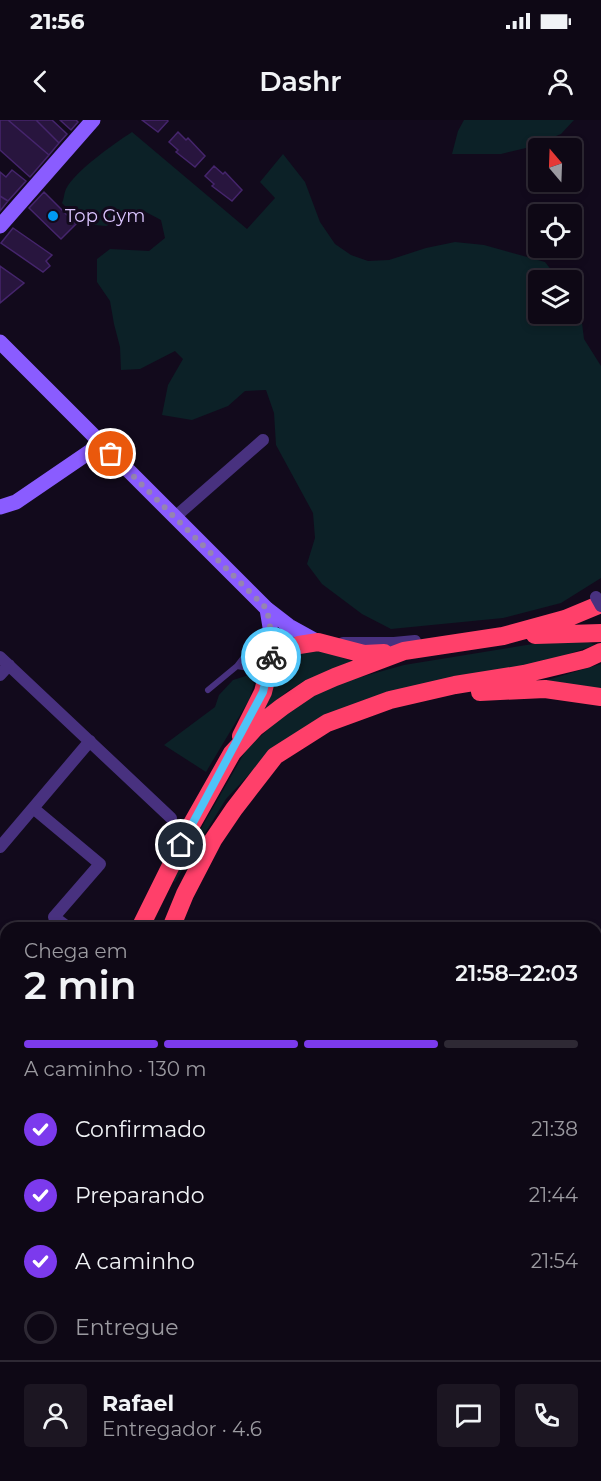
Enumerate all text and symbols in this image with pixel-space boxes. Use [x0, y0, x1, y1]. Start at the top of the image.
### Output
text: 21:56 [30, 8, 84, 35]
icon: back [24, 65, 57, 98]
text: Dashr [259, 65, 342, 98]
icon: person [544, 65, 577, 98]
north arrow [528, 138, 582, 192]
map controls [528, 138, 582, 324]
button: locate [528, 204, 582, 258]
place label: Top Gym [65, 205, 145, 227]
marker: Top Gym [46, 209, 60, 223]
button: layers [528, 270, 582, 324]
pin [85, 428, 136, 479]
icon: bag [94, 437, 127, 470]
courier [241, 627, 301, 687]
icon: bike [255, 641, 288, 674]
pin [155, 819, 206, 870]
icon: home [164, 828, 197, 861]
text: Chega em [24, 939, 128, 963]
text: 21:58–22:03 [455, 960, 578, 987]
text: 2 min [24, 961, 137, 1009]
text: A caminho · 130 m [24, 1057, 207, 1081]
icon: check [24, 1113, 57, 1146]
text: Confirmado [75, 1116, 206, 1143]
text: 21:38 [531, 1117, 578, 1141]
icon: check [24, 1179, 57, 1212]
text: Preparando [75, 1182, 204, 1209]
text: 21:44 [529, 1183, 578, 1207]
icon: check [24, 1245, 57, 1278]
text: A caminho [75, 1248, 195, 1275]
text: 21:54 [531, 1249, 578, 1273]
text: Entregue [75, 1314, 179, 1341]
button: person [24, 1384, 87, 1447]
button: chat [437, 1384, 500, 1447]
button: phone [515, 1384, 578, 1447]
text: Rafael [102, 1390, 174, 1417]
text: Entregador · 4.6 [102, 1417, 262, 1441]

